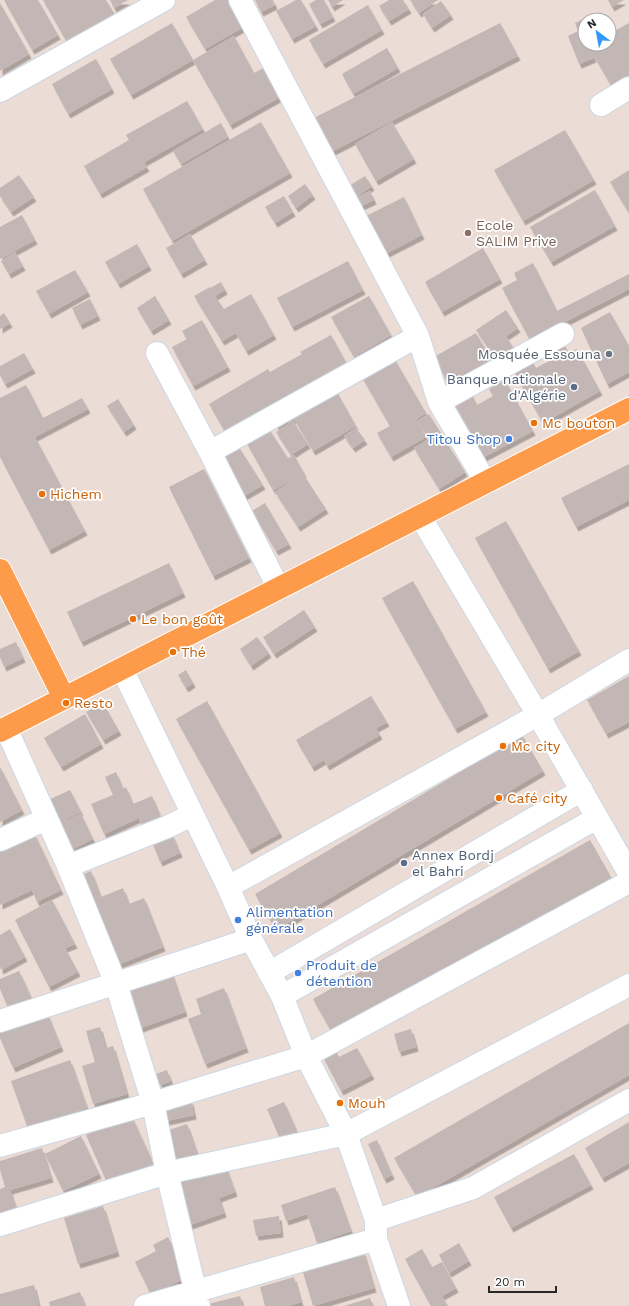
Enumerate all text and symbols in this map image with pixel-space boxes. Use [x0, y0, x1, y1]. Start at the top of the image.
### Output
north arrow [577, 12, 617, 52]
text: N [585, 16, 599, 32]
place label: Ecole SALIM Prive [476, 217, 557, 249]
marker: Ecole SALIM Prive [463, 228, 473, 238]
place label: Mosquée Essouna [478, 346, 601, 362]
marker: Mosquée Essouna [604, 349, 614, 359]
place label: Banque nationale d'Algérie [447, 371, 566, 403]
marker: Banque nationale d'Algérie [569, 382, 579, 392]
place label: Mc bouton [542, 415, 615, 431]
marker: Mc bouton [529, 418, 539, 428]
place label: Titou Shop [427, 431, 501, 447]
marker: Titou Shop [504, 434, 514, 444]
place label: Hichem [50, 486, 102, 502]
marker: Hichem [37, 489, 47, 499]
place label: Le bon goût [141, 611, 223, 627]
marker: Le bon goût [128, 614, 138, 624]
place label: Thé [181, 644, 206, 660]
marker: Thé [168, 647, 178, 657]
place label: Resto [74, 695, 113, 711]
marker: Resto [61, 698, 71, 708]
place label: Mc city [511, 738, 561, 754]
marker: Mc city [498, 741, 508, 751]
place label: Café city [507, 790, 568, 806]
marker: Café city [494, 793, 504, 803]
place label: Annex Bordj el Bahri [412, 847, 494, 879]
marker: Annex Bordj el Bahri [399, 858, 409, 868]
place label: Alimentation générale [246, 904, 333, 936]
marker: Alimentation générale [233, 915, 243, 925]
place label: Produit de détention [306, 957, 377, 989]
marker: Produit de détention [293, 968, 303, 978]
place label: Mouh [348, 1095, 386, 1111]
marker: Mouh [335, 1098, 345, 1108]
scale bar [489, 1268, 556, 1294]
text: 20 m [495, 1275, 525, 1289]

